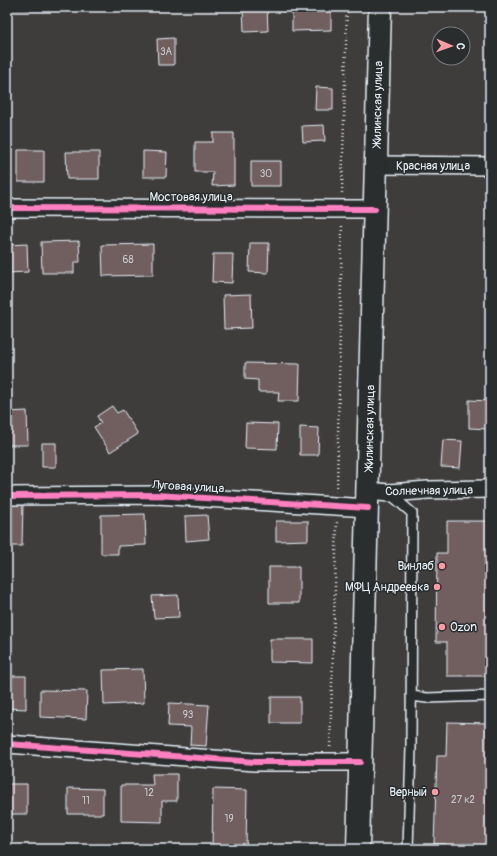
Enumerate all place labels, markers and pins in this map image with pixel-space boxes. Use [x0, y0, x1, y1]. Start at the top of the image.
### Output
place label: Винлаб [397, 559, 434, 574]
marker: Винлаб [437, 561, 447, 571]
place label: МФЦ Андреевка [345, 580, 429, 595]
marker: МФЦ Андреевка [432, 582, 442, 592]
place label: Ozon [450, 620, 477, 635]
marker: Ozon [437, 622, 447, 632]
place label: Верный [389, 785, 427, 800]
marker: Верный [430, 787, 440, 797]

